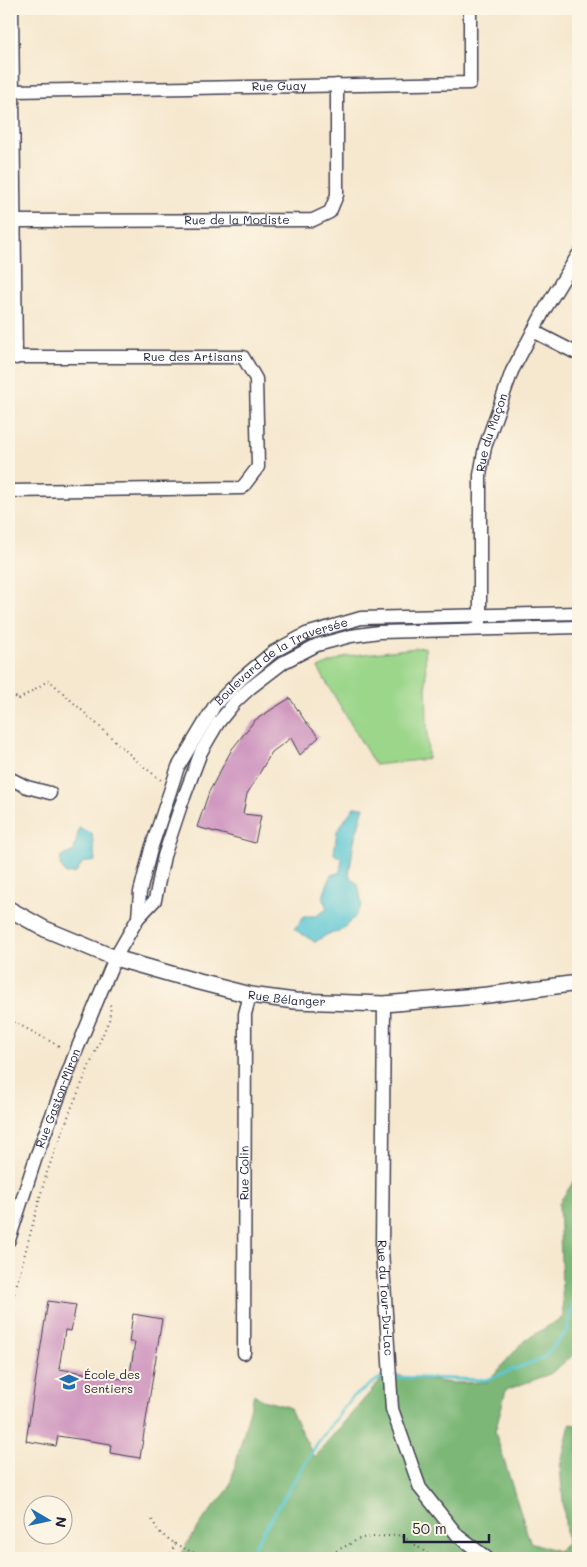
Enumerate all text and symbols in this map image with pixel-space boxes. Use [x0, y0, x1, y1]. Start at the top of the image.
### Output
street label: Rue Guay [251, 77, 306, 94]
street label: Rue de la Modiste [184, 211, 290, 227]
street label: Rue des Artisans [143, 348, 243, 364]
street label: Rue du Maçon [472, 391, 510, 473]
street label: Boulevard de la Traversée [210, 613, 349, 708]
street label: Rue Bélanger [247, 986, 326, 1009]
street label: Rue Gaston-Miron [31, 1046, 83, 1150]
street label: Rue Colin [235, 1146, 252, 1200]
street label: Rue du Tour-Du-Lac [375, 1240, 398, 1356]
place label: École des Sentiers [84, 1366, 140, 1396]
school or university icon: École des Sentiers [58, 1371, 80, 1393]
north arrow [22, 1494, 72, 1544]
scale bar [404, 1512, 490, 1544]
text: N [51, 1515, 72, 1529]
text: 50 m [412, 1518, 447, 1538]

